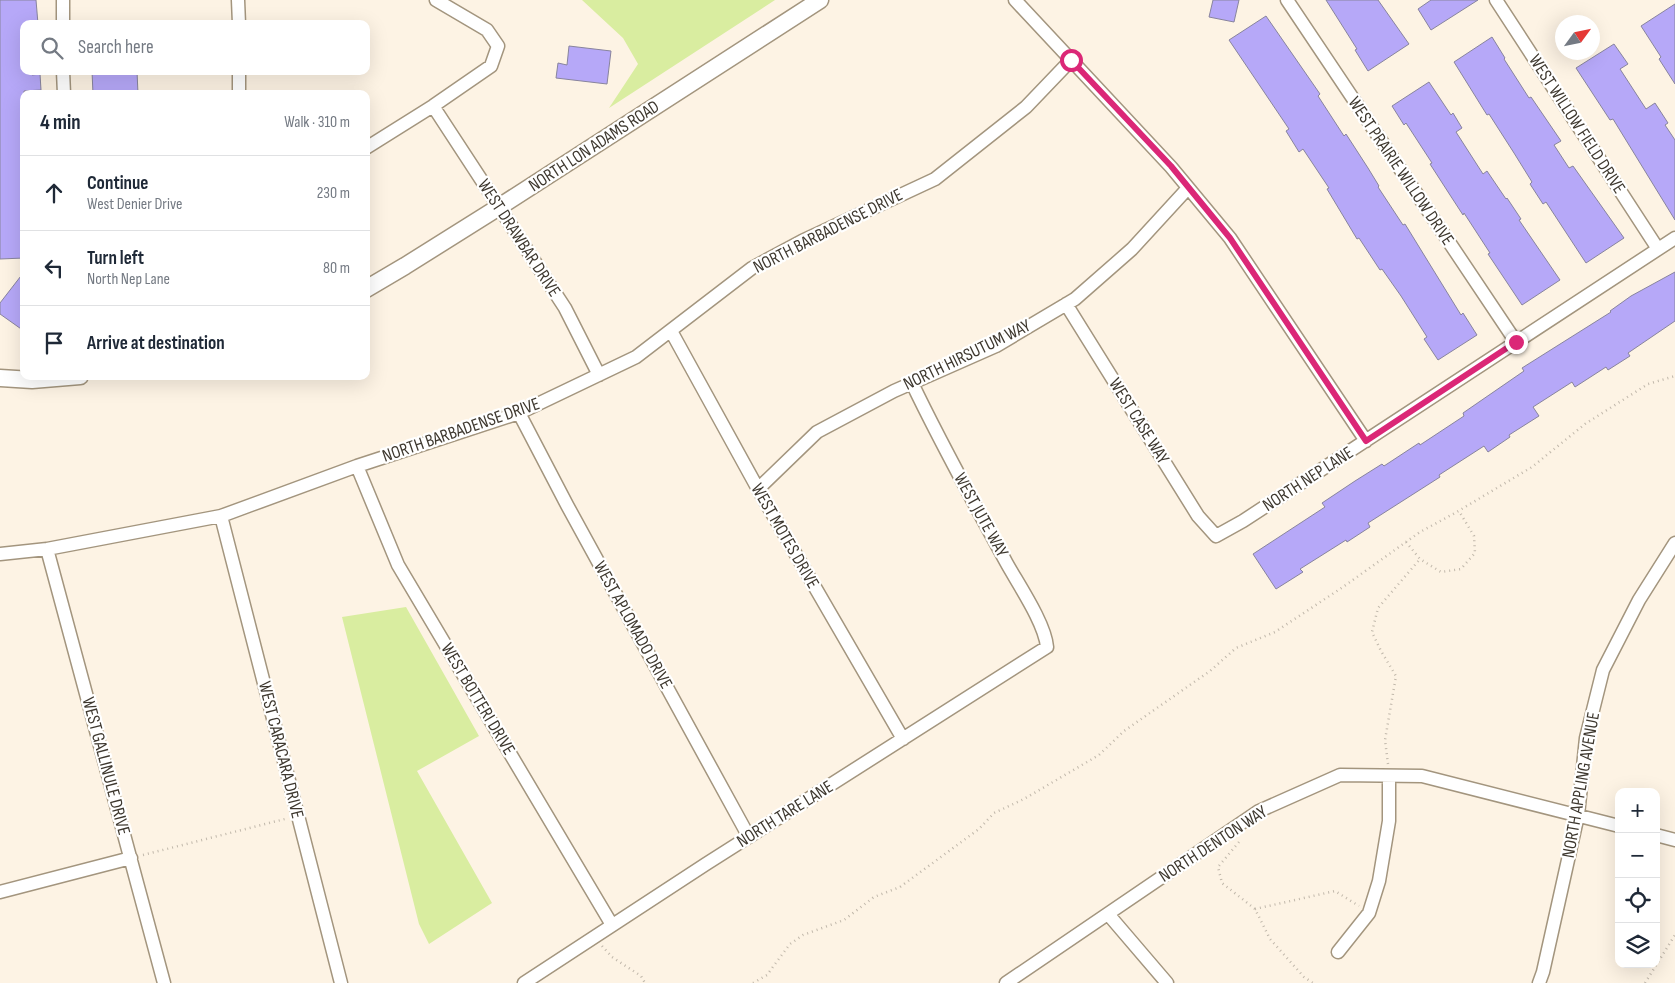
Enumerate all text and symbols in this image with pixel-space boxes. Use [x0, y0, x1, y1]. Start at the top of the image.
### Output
north arrow [1555, 15, 1600, 60]
search box [20, 20, 370, 75]
icon: search [38, 34, 66, 62]
text: Search here [78, 36, 154, 59]
route start [1060, 49, 1083, 72]
street label: WEST WILLOW FIELD DRIVE [1524, 51, 1630, 197]
street label: WEST PRAIRIE WILLOW DRIVE [1344, 93, 1458, 249]
street label: NORTH LON ADAMS ROAD [525, 96, 663, 196]
text: 4 min [40, 110, 81, 135]
text: Walk · 310 m [284, 113, 350, 132]
text: Continue [87, 172, 148, 195]
street label: WEST DRAWBAR DRIVE [473, 175, 565, 301]
icon: ahead [40, 179, 68, 207]
text: 230 m [317, 184, 350, 203]
street label: NORTH BARBADENSE DRIVE [750, 184, 906, 278]
text: West Denier Drive [87, 195, 182, 214]
text: Turn left [87, 247, 144, 270]
icon: left [40, 254, 68, 282]
text: 80 m [323, 259, 350, 278]
text: North Nep Lane [87, 270, 170, 289]
street label: NORTH HIRSUTUM WAY [900, 315, 1034, 395]
icon: arrive [40, 329, 68, 357]
route end [1505, 331, 1528, 354]
text: Arrive at destination [87, 332, 225, 355]
street label: WEST CASE WAY [1104, 374, 1174, 468]
street label: NORTH BARBADENSE DRIVE [380, 393, 542, 467]
street label: NORTH NEP LANE [1259, 442, 1357, 516]
street label: WEST JUTE WAY [949, 469, 1013, 561]
street label: WEST MOTES DRIVE [746, 480, 824, 592]
street label: WEST APLOMADO DRIVE [589, 557, 677, 693]
street label: WEST BOTTERI DRIVE [436, 639, 520, 759]
street label: WEST CARACARA DRIVE [254, 679, 308, 821]
street label: WEST GALLINULE DRIVE [77, 695, 135, 837]
street label: NORTH APPLING AVENUE [1558, 710, 1604, 860]
street label: NORTH TARE LANE [733, 776, 837, 852]
map controls [1615, 788, 1660, 968]
button: + [1615, 788, 1660, 833]
street label: NORTH DENTON WAY [1155, 801, 1271, 887]
button: − [1615, 833, 1660, 878]
button: locate [1615, 878, 1660, 923]
button: layers [1615, 923, 1660, 968]

